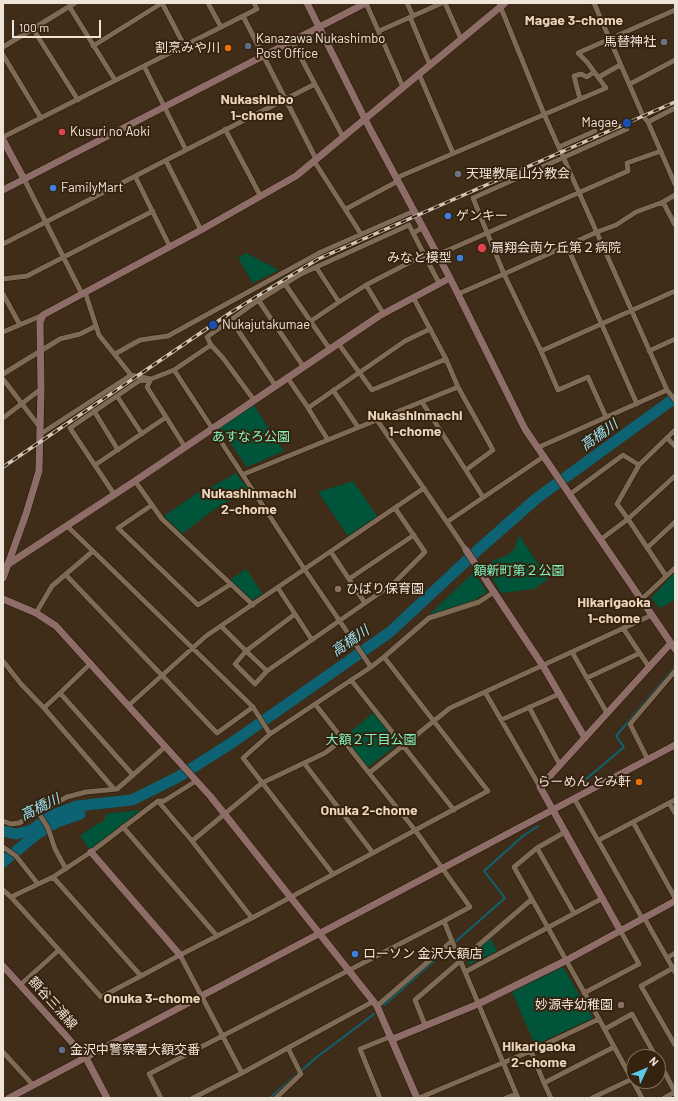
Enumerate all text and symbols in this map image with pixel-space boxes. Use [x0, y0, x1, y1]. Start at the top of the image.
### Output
scale bar [14, 12, 103, 38]
district label: Magae 3-chome [525, 12, 623, 28]
text: 100 m [19, 20, 49, 34]
place label: Kanazawa Nukashimbo Post Office [256, 31, 385, 62]
place label: 馬替神社 [604, 34, 656, 50]
marker: 馬替神社 [659, 37, 669, 47]
place label: 割烹みや川 [155, 40, 220, 56]
marker: Kanazawa Nukashimbo Post Office [243, 41, 253, 51]
marker: 割烹みや川 [223, 43, 233, 53]
district label: Nukashinbo 1-chome [220, 91, 294, 124]
place label: Magae [582, 115, 618, 131]
marker: Magae [621, 117, 633, 129]
place label: Kusuri no Aoki [70, 124, 150, 140]
marker: Kusuri no Aoki [57, 127, 67, 137]
place label: 天理教尾山分教会 [466, 166, 570, 182]
marker: 天理教尾山分教会 [453, 169, 463, 179]
place label: FamilyMart [61, 180, 123, 196]
marker: FamilyMart [48, 183, 58, 193]
place label: ゲンキー [456, 208, 508, 224]
marker: ゲンキー [443, 211, 453, 221]
place label: 扇翔会南ケ丘第２病院 [491, 240, 621, 256]
marker: 扇翔会南ケ丘第２病院 [476, 242, 488, 254]
place label: みなと模型 [387, 250, 452, 266]
marker: みなと模型 [455, 253, 465, 263]
place label: Nukajutakumae [222, 317, 310, 333]
marker: Nukajutakumae [207, 319, 219, 331]
district label: Nukashinmachi 1-chome [367, 407, 463, 440]
water label: 高橋川 [577, 416, 621, 454]
park label: あすなろ公園 [212, 429, 290, 445]
district label: Nukashinmachi 2-chome [201, 485, 297, 518]
park label: 額新町第２公園 [474, 563, 564, 579]
place label: ひばり保育園 [346, 581, 424, 597]
marker: ひばり保育園 [333, 584, 343, 594]
district label: Hikarigaoka 1-chome [577, 594, 651, 626]
water label: 高橋川 [328, 622, 372, 660]
park label: 大額２丁目公園 [326, 732, 416, 748]
place label: らーめん とみ軒 [537, 774, 631, 790]
marker: らーめん とみ軒 [634, 777, 644, 787]
water label: 高橋川 [17, 790, 63, 824]
district label: Onuka 2-chome [320, 802, 418, 818]
place label: ローソン 金沢大額店 [363, 946, 483, 962]
marker: ローソン 金沢大額店 [350, 949, 360, 959]
street label: 額谷三浦線 [25, 974, 81, 1032]
district label: Onuka 3-chome [104, 990, 200, 1006]
place label: 妙源寺幼稚園 [535, 997, 613, 1013]
marker: 妙源寺幼稚園 [616, 1000, 626, 1010]
district label: Hikarigaoka 2-chome [502, 1038, 576, 1070]
place label: 金沢中警察署大額交番 [70, 1042, 200, 1058]
marker: 金沢中警察署大額交番 [57, 1045, 67, 1055]
north arrow [626, 1049, 666, 1089]
text: N [647, 1054, 661, 1068]

